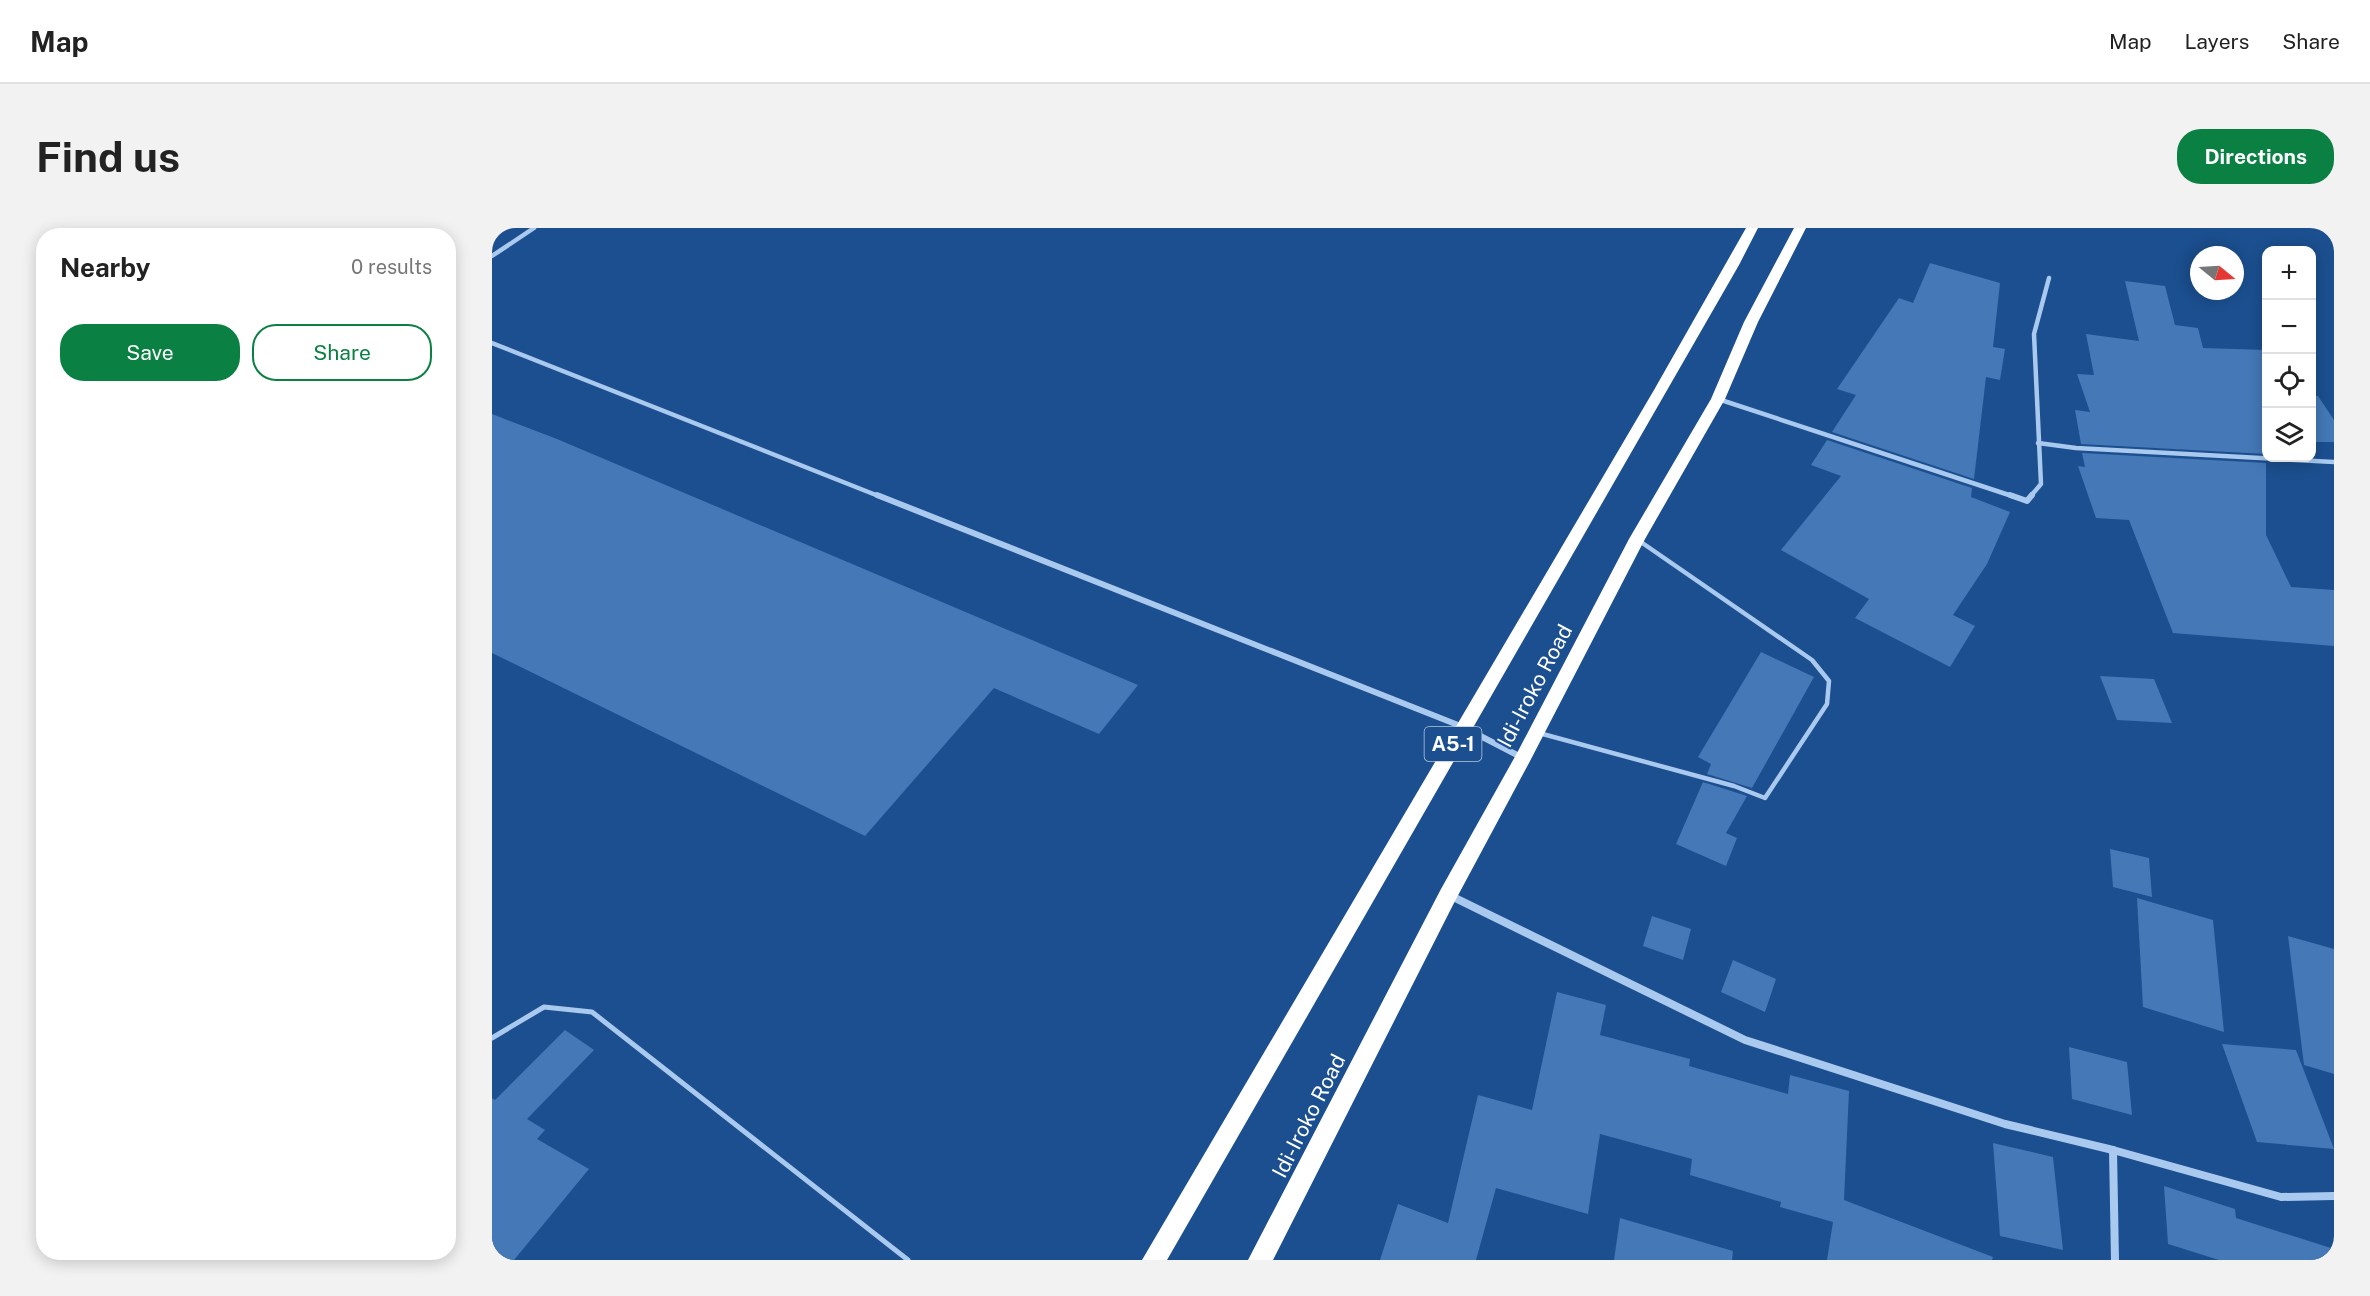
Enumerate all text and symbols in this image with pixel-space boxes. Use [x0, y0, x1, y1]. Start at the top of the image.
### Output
text: Map [30, 25, 89, 58]
text: Map [2109, 29, 2152, 54]
text: Layers [2185, 29, 2249, 54]
text: Share [2282, 29, 2340, 54]
button: Directions [2177, 129, 2334, 184]
text: Find us [36, 132, 180, 181]
north arrow [2190, 246, 2244, 300]
map controls [2262, 246, 2316, 462]
button: + [2262, 246, 2316, 300]
text: Nearby [60, 252, 150, 283]
text: 0 results [351, 255, 432, 279]
button: − [2262, 300, 2316, 354]
button: Save [60, 324, 240, 381]
button: Share [252, 324, 432, 381]
button: locate [2262, 354, 2316, 408]
button: layers [2262, 408, 2316, 462]
street label: Idi-Iroko Road [1492, 620, 1577, 751]
road number: A5-1 [1424, 727, 1482, 761]
street label: Idi-Iroko Road [1267, 1050, 1350, 1182]

